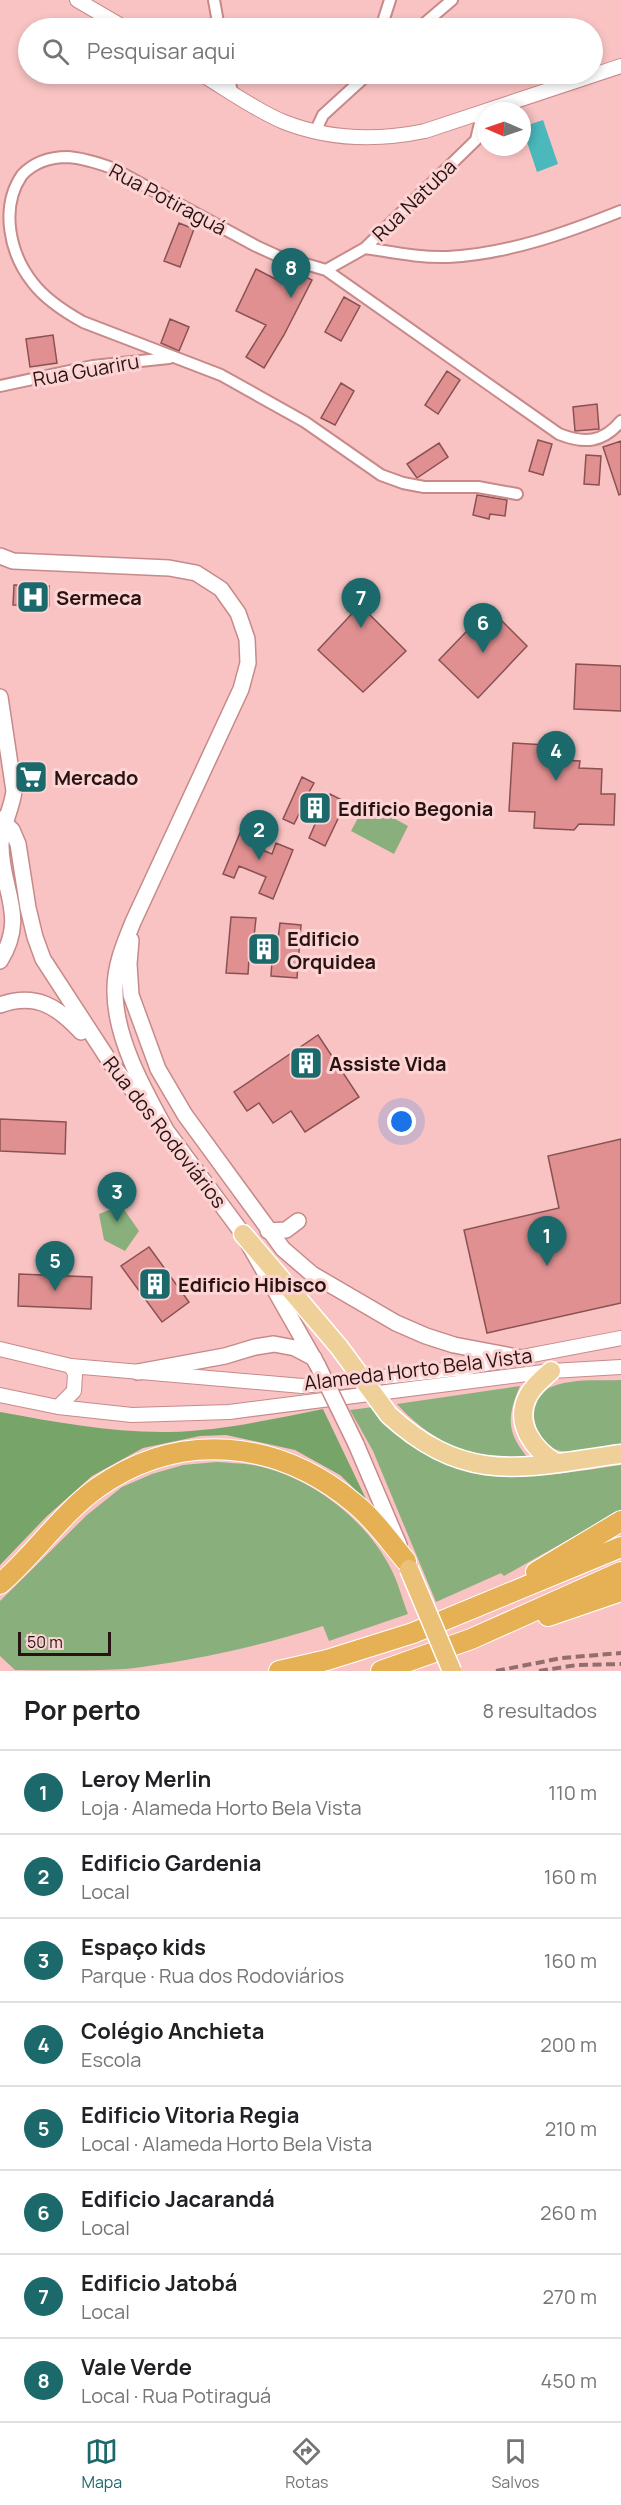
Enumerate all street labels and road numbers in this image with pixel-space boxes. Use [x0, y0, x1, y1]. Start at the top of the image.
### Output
street label: Rua Natuba [366, 153, 462, 247]
street label: Rua Potiraguá [105, 157, 231, 241]
street label: Rua Guariru [31, 347, 141, 393]
street label: Rua dos Rodoviários [97, 1051, 233, 1213]
street label: Alameda Horto Bela Vista [302, 1342, 534, 1396]

